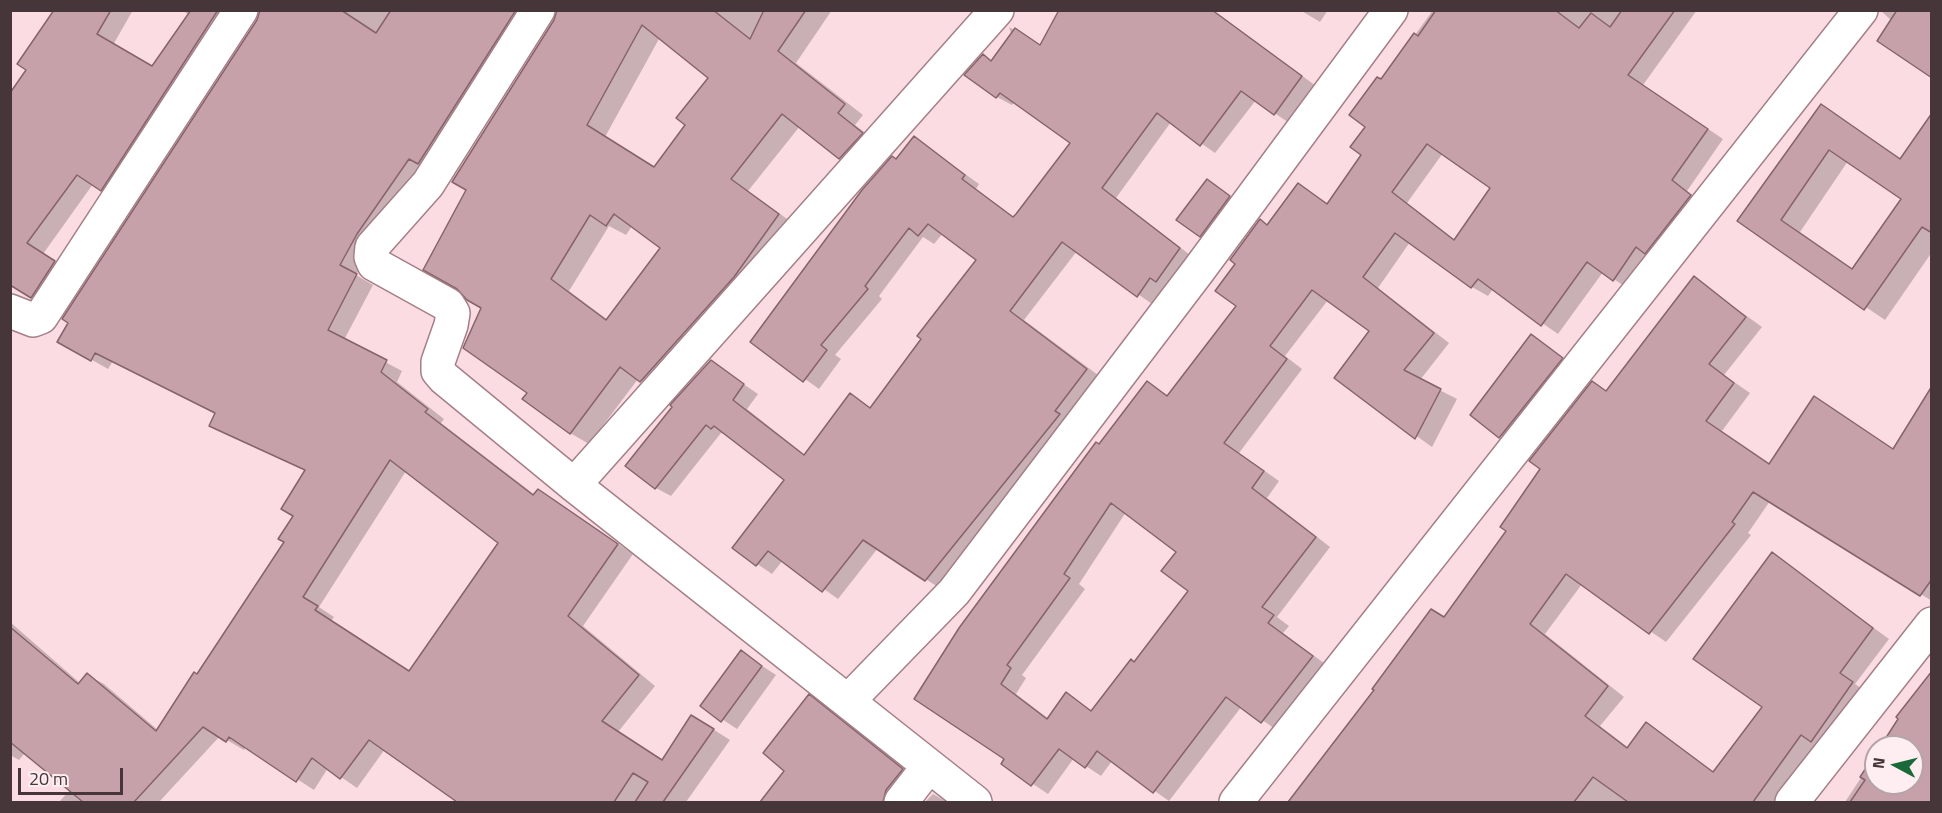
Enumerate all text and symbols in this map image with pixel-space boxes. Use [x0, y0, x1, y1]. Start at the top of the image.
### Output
north arrow [1864, 735, 1924, 795]
scale bar [21, 756, 126, 794]
text: N [1866, 756, 1891, 770]
text: 20 m [29, 765, 68, 792]

